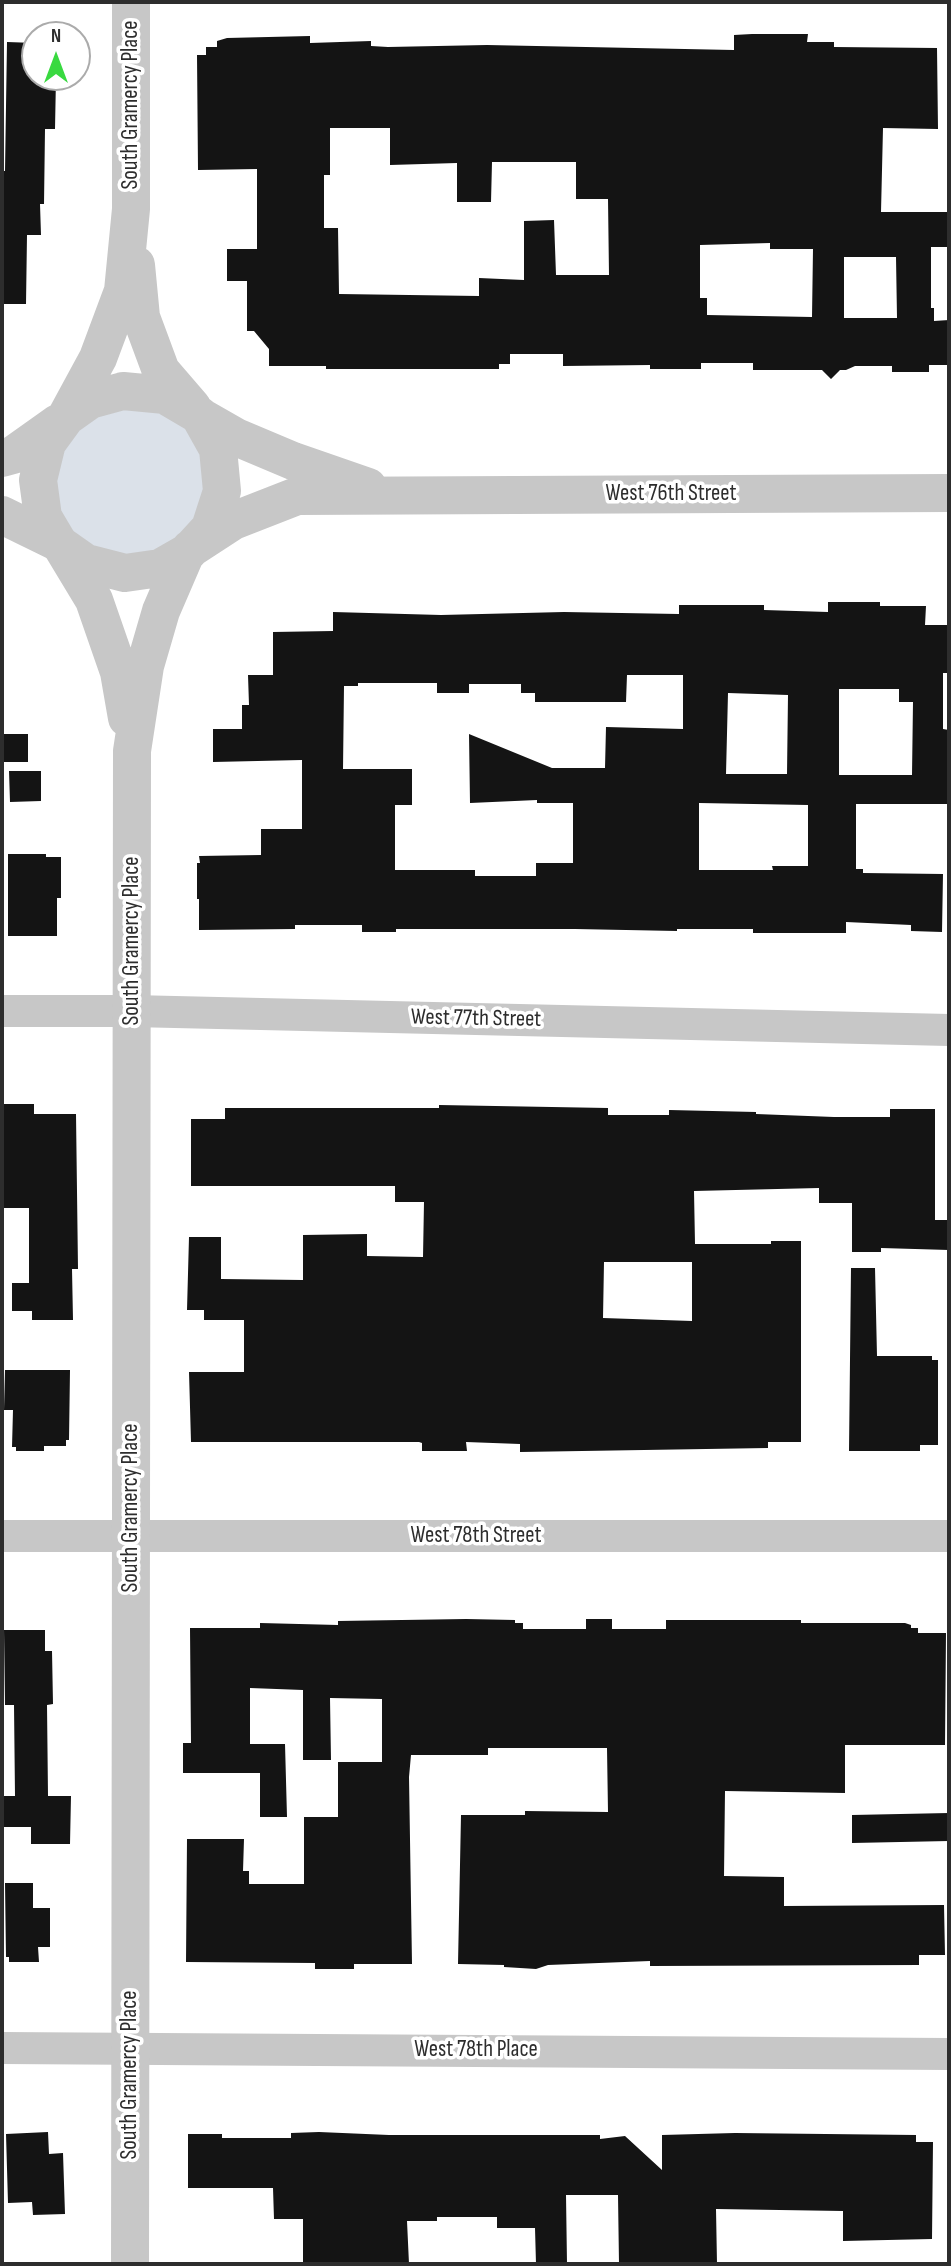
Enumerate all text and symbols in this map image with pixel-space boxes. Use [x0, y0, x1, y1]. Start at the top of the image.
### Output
street label: South Gramercy Place [117, 20, 145, 190]
north arrow [21, 21, 91, 91]
text: N [51, 25, 61, 48]
street label: West 76th Street [605, 480, 737, 508]
street label: South Gramercy Place [118, 856, 146, 1026]
street label: West 77th Street [411, 1004, 541, 1034]
street label: South Gramercy Place [117, 1423, 145, 1593]
street label: West 78th Street [411, 1522, 541, 1550]
street label: South Gramercy Place [116, 1990, 144, 2160]
street label: West 78th Place [414, 2036, 538, 2064]

